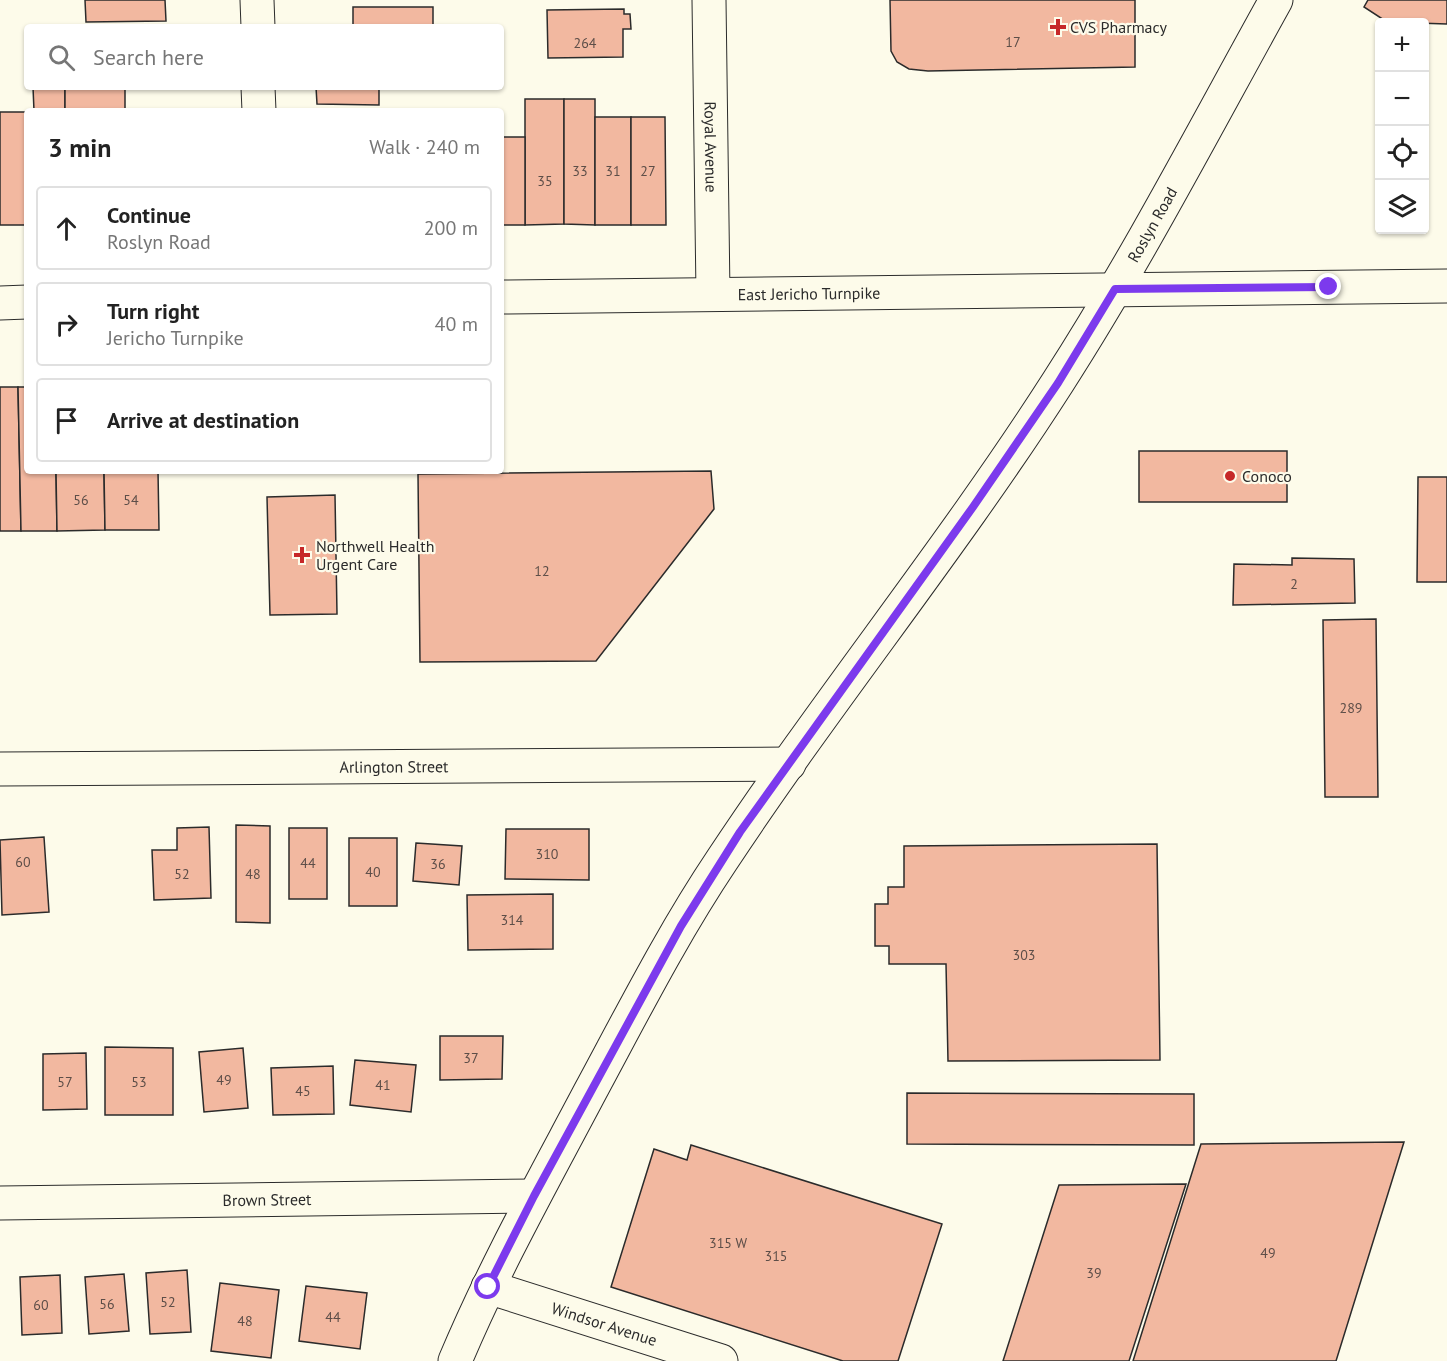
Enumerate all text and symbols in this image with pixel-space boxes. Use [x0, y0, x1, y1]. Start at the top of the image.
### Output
place label: CVS Pharmacy [1070, 17, 1168, 37]
map controls [1375, 18, 1429, 234]
button: + [1375, 18, 1429, 72]
marker: CVS Pharmacy [1051, 20, 1065, 34]
search box [24, 24, 504, 90]
house number: 17 [1005, 33, 1021, 51]
house number: 264 [574, 34, 597, 52]
icon: search [45, 41, 78, 74]
text: Search here [93, 43, 204, 71]
button: − [1375, 72, 1429, 126]
street label: Royal Avenue [700, 101, 722, 193]
button: locate [1375, 126, 1429, 180]
text: 3 min [48, 131, 111, 164]
text: Walk · 240 m [369, 134, 480, 160]
house number: 33 [572, 162, 588, 180]
house number: 31 [605, 162, 621, 180]
house number: 27 [640, 162, 656, 180]
house number: 35 [537, 172, 553, 190]
button: layers [1375, 180, 1429, 234]
street label: Roslyn Road [1123, 183, 1181, 266]
text: Continue [107, 201, 191, 229]
icon: ahead [50, 212, 83, 245]
text: 200 m [424, 215, 478, 241]
text: Roslyn Road [107, 229, 211, 255]
route end [1315, 273, 1341, 299]
street label: East Jericho Turnpike [738, 283, 880, 304]
text: Turn right [107, 297, 199, 325]
icon: right [50, 308, 83, 341]
text: 40 m [435, 311, 478, 337]
text: Jericho Turnpike [107, 325, 244, 351]
icon: arrive [50, 404, 83, 437]
text: Arrive at destination [107, 406, 299, 434]
place label: Conoco [1242, 466, 1292, 486]
marker: Conoco [1223, 469, 1237, 483]
house number: 56 [73, 491, 89, 509]
house number: 54 [123, 491, 139, 509]
place label: Northwell Health Urgent Care [316, 536, 434, 574]
marker: Northwell Health Urgent Care [293, 546, 311, 564]
house number: 12 [534, 562, 550, 580]
house number: 2 [1290, 575, 1298, 593]
house number: 289 [1340, 699, 1362, 717]
street label: Arlington Street [339, 756, 449, 777]
house number: 310 [536, 845, 559, 863]
house number: 60 [15, 853, 31, 871]
house number: 44 [300, 854, 316, 872]
house number: 36 [430, 855, 446, 873]
house number: 40 [365, 863, 381, 881]
house number: 52 [174, 865, 190, 883]
house number: 48 [245, 865, 261, 883]
house number: 314 [501, 911, 524, 929]
house number: 303 [1013, 946, 1035, 964]
house number: 37 [463, 1049, 479, 1067]
house number: 49 [216, 1071, 232, 1089]
house number: 57 [57, 1073, 73, 1091]
house number: 53 [131, 1073, 147, 1091]
house number: 41 [375, 1076, 391, 1094]
house number: 45 [295, 1082, 311, 1100]
street label: Brown Street [222, 1189, 312, 1210]
house number: 315 W [709, 1234, 747, 1252]
house number: 49 [1260, 1244, 1276, 1262]
house number: 315 [765, 1247, 787, 1265]
house number: 39 [1086, 1264, 1102, 1282]
route start [474, 1273, 500, 1299]
house number: 52 [160, 1293, 176, 1311]
house number: 56 [99, 1295, 115, 1313]
house number: 60 [33, 1296, 49, 1314]
street label: Windsor Avenue [549, 1298, 659, 1350]
house number: 44 [325, 1308, 341, 1326]
house number: 48 [237, 1312, 253, 1330]

